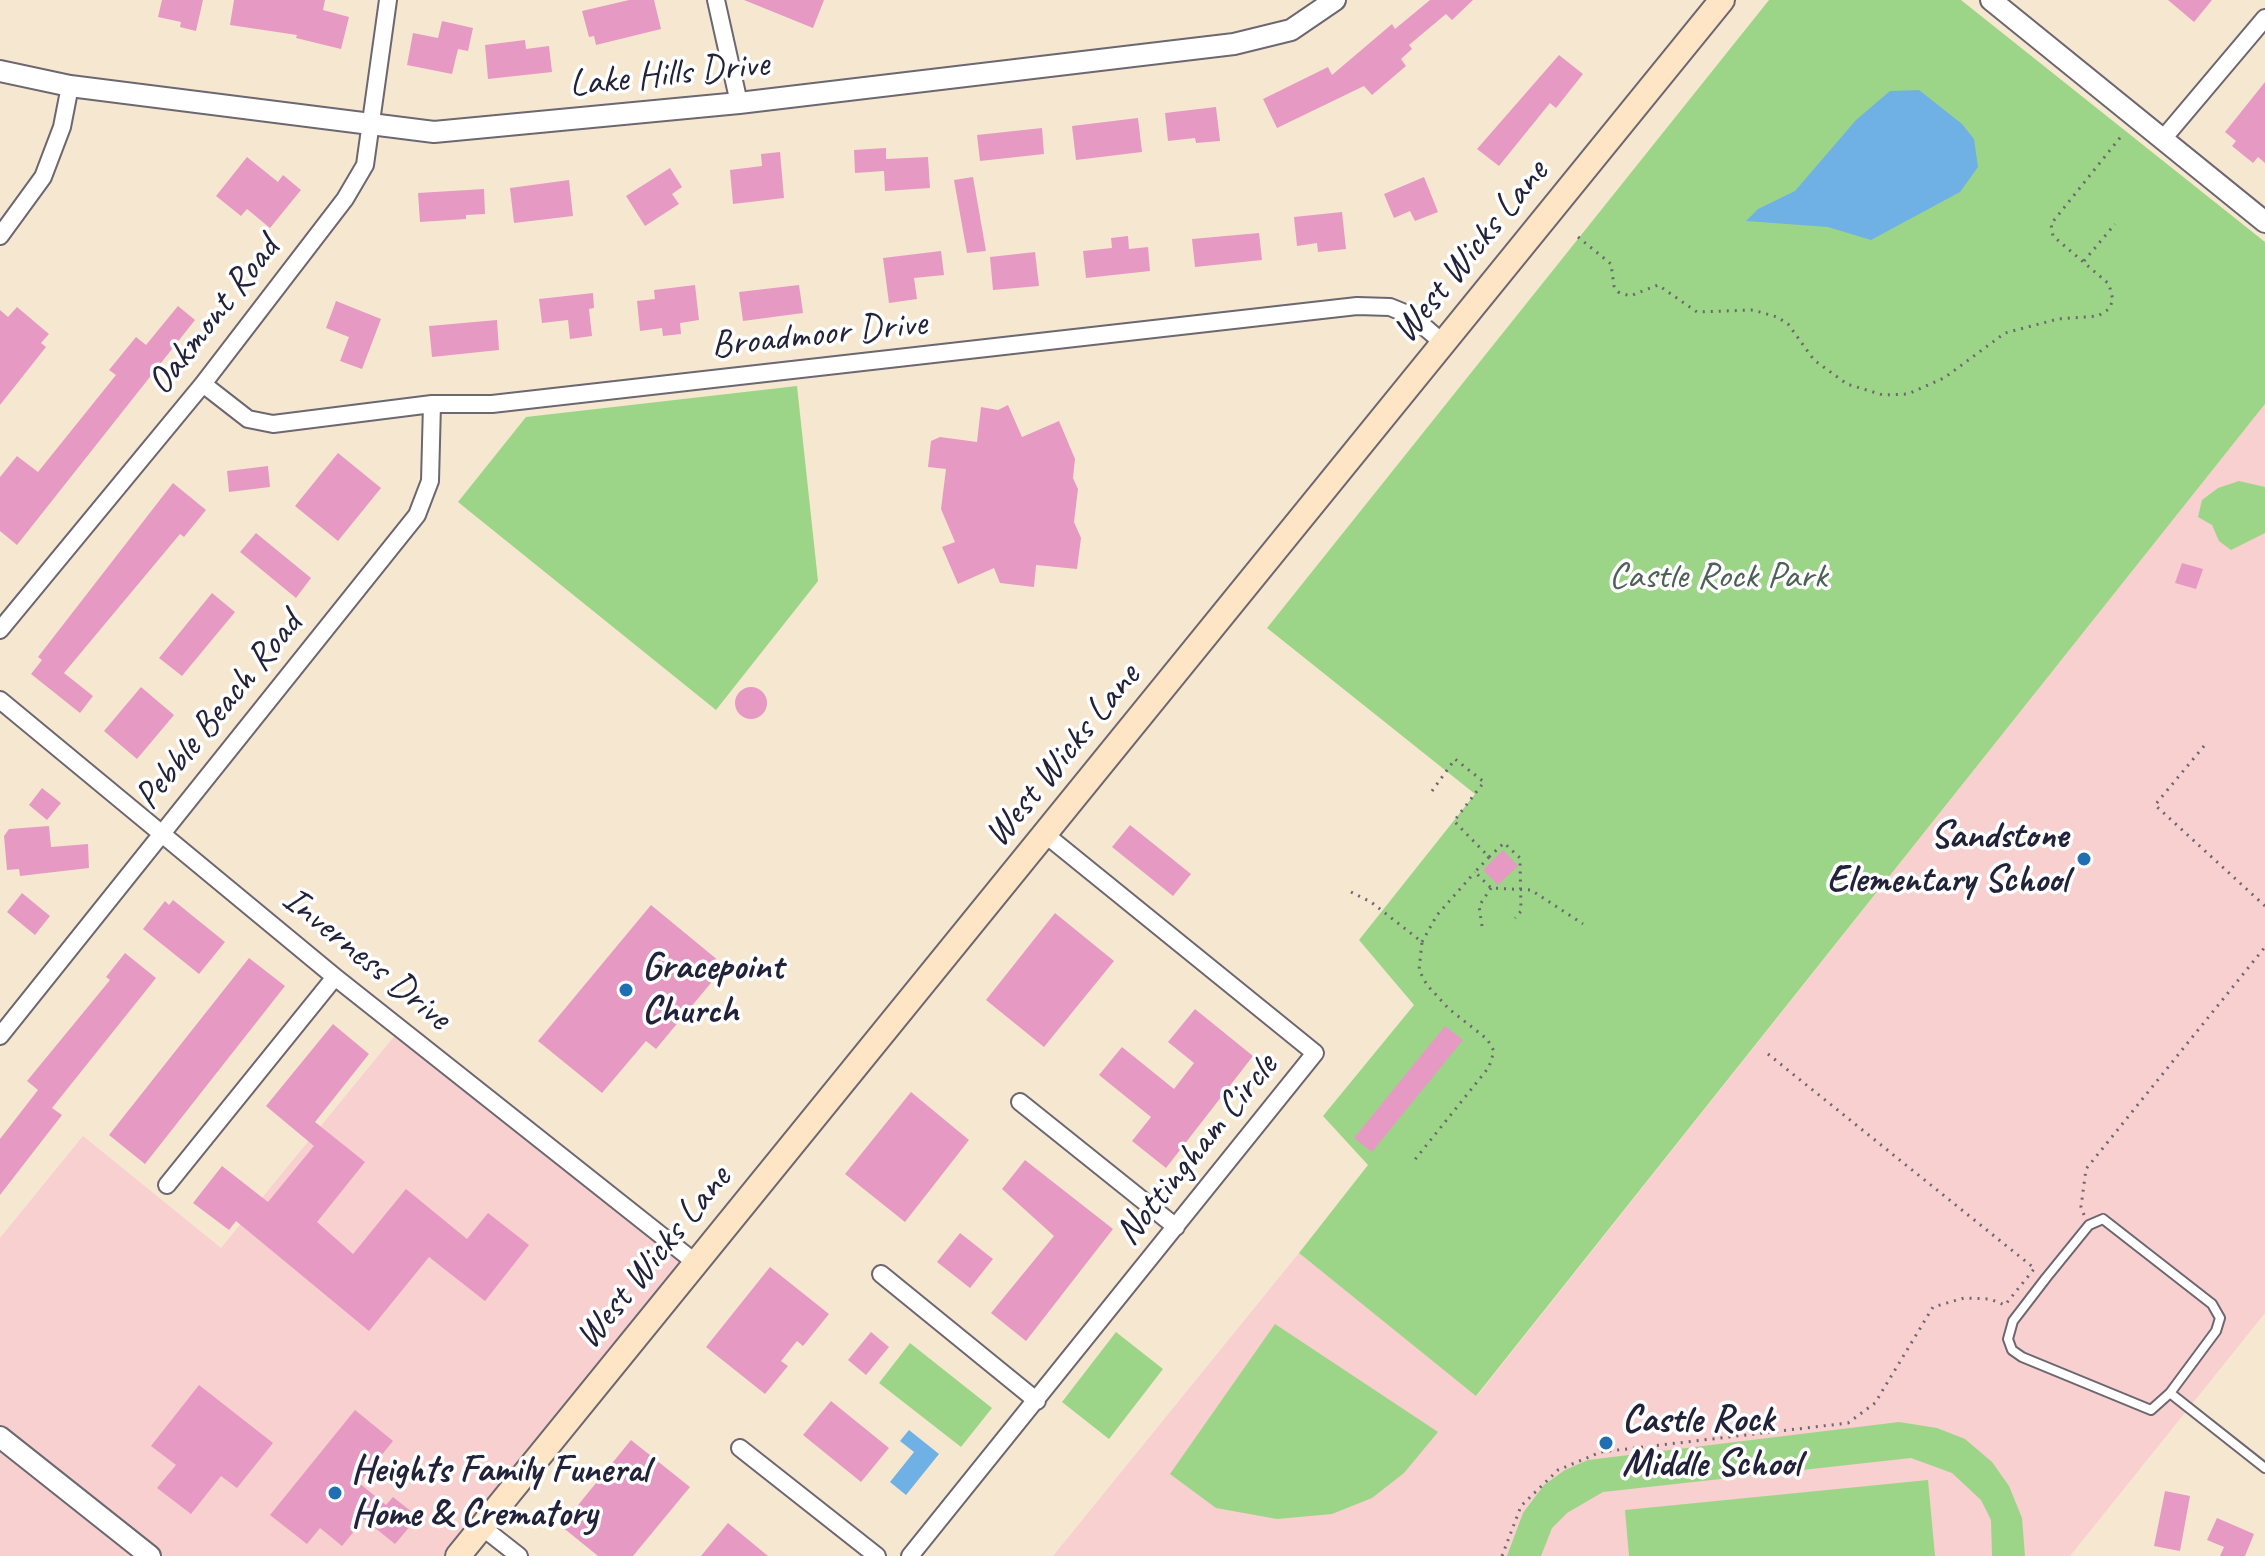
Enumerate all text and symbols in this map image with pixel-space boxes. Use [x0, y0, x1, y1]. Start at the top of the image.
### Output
street label: Lake Hills Drive [567, 42, 771, 108]
street label: West Wicks Lane [1383, 151, 1559, 353]
street label: Oakmont Road [138, 228, 290, 404]
street label: Broadmoor Drive [709, 301, 929, 369]
park label: Castle Rock Park [1609, 554, 1827, 600]
street label: Pebble Beach Road [125, 603, 313, 819]
street label: West Wicks Lane [975, 655, 1151, 857]
place label: Sandstone Elementary School [1827, 814, 2068, 904]
marker: Sandstone Elementary School [2075, 850, 2093, 868]
street label: Inverness Drive [273, 877, 459, 1041]
place label: Gracepoint Church [642, 945, 783, 1034]
marker: Gracepoint Church [617, 981, 635, 999]
street label: Nottingham Circle [1106, 1045, 1288, 1255]
street label: West Wicks Lane [566, 1157, 742, 1359]
place label: Castle Rock Middle School [1622, 1398, 1800, 1488]
marker: Castle Rock Middle School [1597, 1434, 1615, 1452]
place label: Heights Family Funeral Home & Crematory [351, 1448, 649, 1538]
marker: Heights Family Funeral Home & Crematory [326, 1484, 344, 1502]

